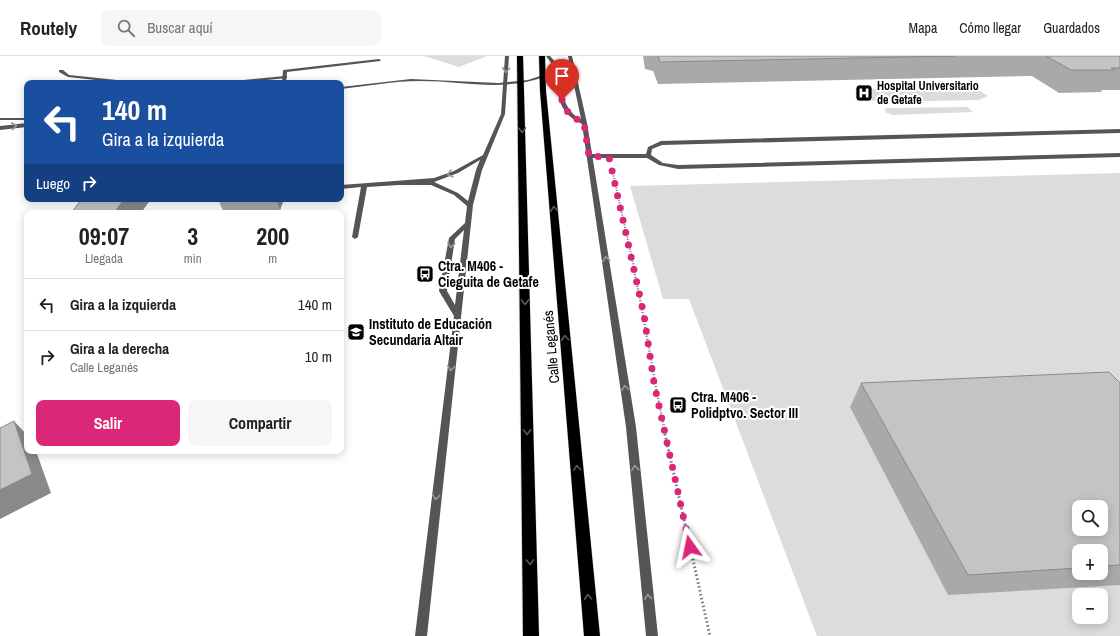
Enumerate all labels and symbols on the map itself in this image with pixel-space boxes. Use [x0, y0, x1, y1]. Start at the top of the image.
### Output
pin [545, 59, 579, 100]
one-way arrow [502, 67, 510, 73]
place label: Hospital Universitario de Getafe [877, 78, 979, 108]
hospital icon: Hospital Universitario de Getafe [854, 83, 874, 103]
one-way arrow [10, 122, 17, 131]
one-way arrow [518, 127, 526, 133]
one-way arrow [447, 170, 454, 178]
one-way arrow [550, 206, 559, 212]
one-way arrow [447, 242, 456, 248]
one-way arrow [602, 256, 611, 262]
place label: Ctra. M406 - Cieguita de Getafe [438, 257, 539, 291]
bus stop icon: Ctra. M406 - Cieguita de Getafe [415, 264, 435, 284]
one-way arrow [521, 299, 529, 305]
street label: Calle Leganés [539, 309, 563, 384]
place label: Instituto de Educación Secundaria Altair [369, 315, 492, 349]
school or university icon: Instituto de Educación Secundaria Altair [346, 322, 366, 342]
one-way arrow [561, 335, 570, 341]
one-way arrow [447, 365, 456, 371]
one-way arrow [621, 385, 630, 391]
place label: Ctra. M406 - Polidptvo. Sector III [691, 388, 798, 422]
bus stop icon: Ctra. M406 - Polidptvo. Sector III [668, 395, 688, 415]
one-way arrow [523, 429, 532, 435]
one-way arrow [572, 465, 581, 471]
one-way arrow [631, 465, 640, 471]
one-way arrow [432, 494, 441, 500]
position arrow [669, 526, 711, 568]
one-way arrow [526, 559, 534, 565]
one-way arrow [584, 594, 593, 600]
one-way arrow [644, 594, 653, 600]

